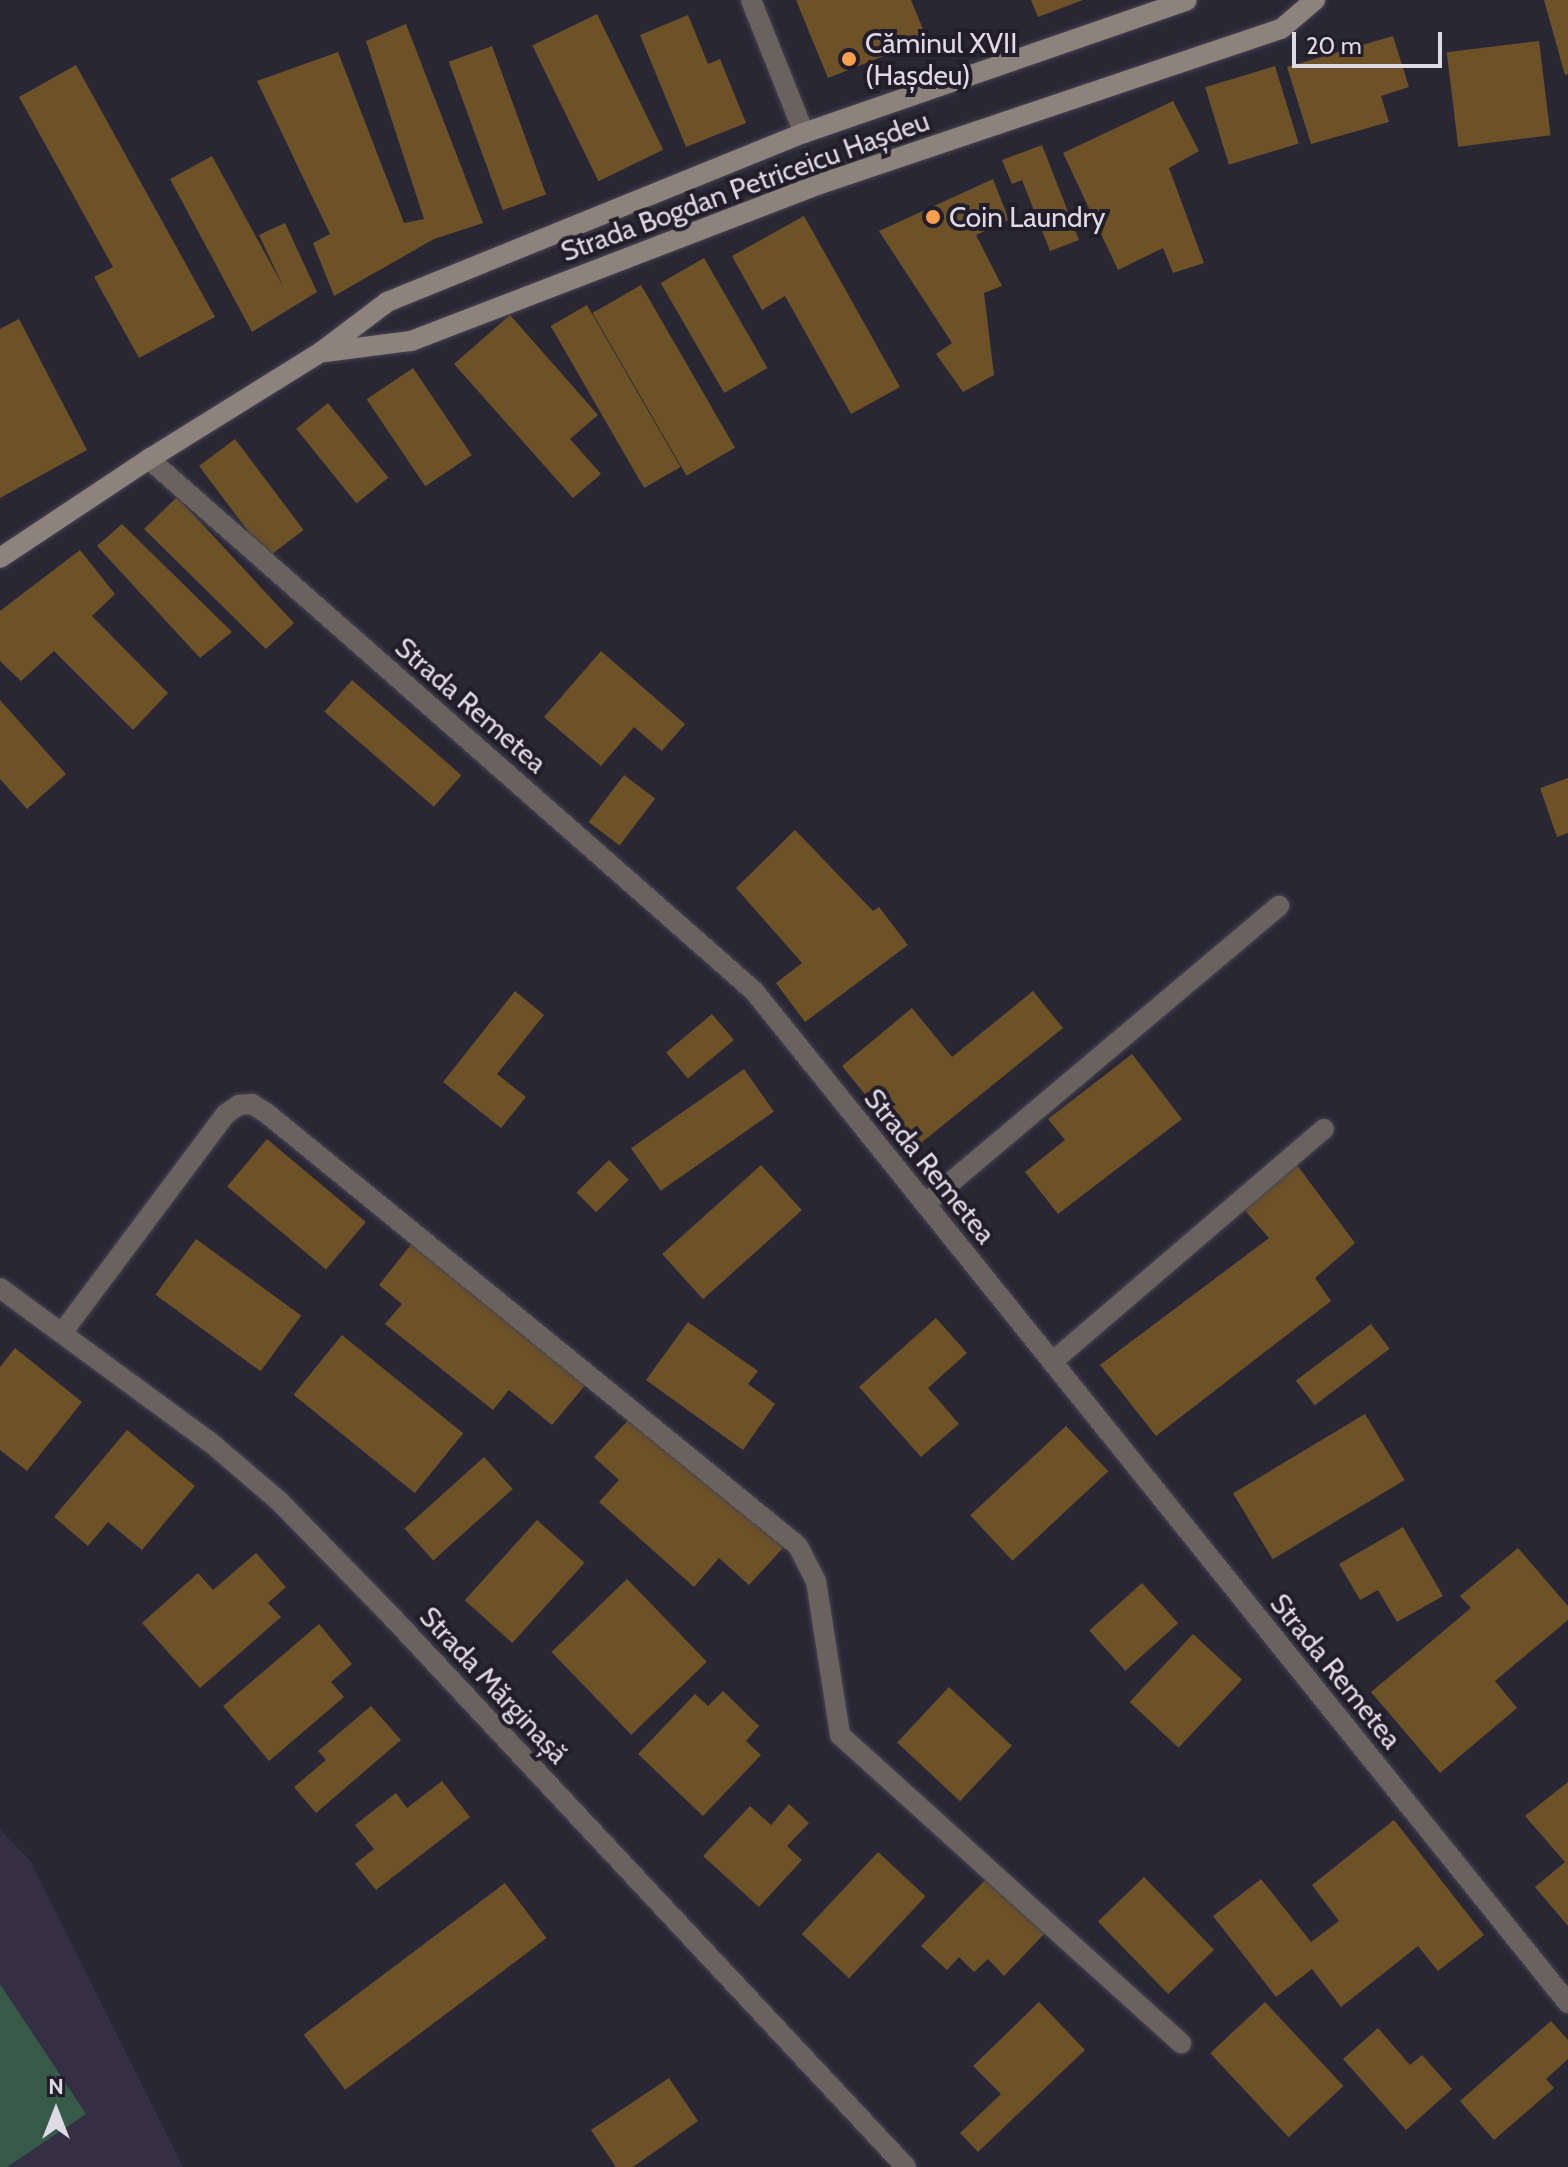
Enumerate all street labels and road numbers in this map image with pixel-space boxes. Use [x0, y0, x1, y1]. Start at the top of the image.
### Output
street label: Strada Bogdan Petriceicu Hașdeu [556, 104, 934, 268]
street label: Strada Remetea [388, 630, 554, 780]
street label: Strada Remetea [857, 1082, 1003, 1250]
street label: Strada Remetea [1263, 1587, 1409, 1755]
street label: Strada Mărginașă [413, 1600, 575, 1770]

